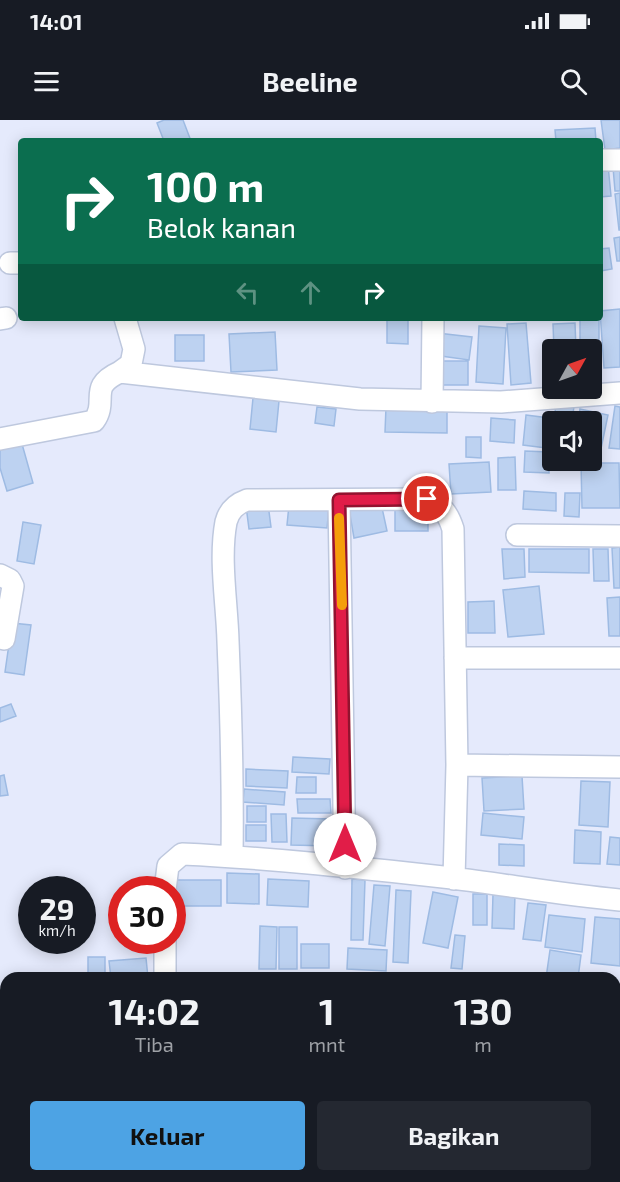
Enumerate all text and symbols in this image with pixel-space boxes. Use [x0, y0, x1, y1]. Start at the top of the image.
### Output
text: 14:01 [30, 8, 83, 34]
icon: menu [30, 65, 63, 98]
text: Beeline [262, 65, 358, 97]
icon: search [557, 65, 590, 98]
text: 100 m [147, 160, 264, 210]
icon: right [48, 162, 126, 240]
text: Belok kanan [147, 211, 296, 243]
icon: left [231, 276, 264, 309]
icon: ahead [294, 276, 327, 309]
icon: right [357, 276, 390, 309]
north arrow [542, 339, 602, 399]
map controls [542, 339, 602, 471]
button: sound [542, 411, 602, 471]
pin [401, 473, 452, 524]
icon: arrive [410, 482, 443, 515]
position arrow [313, 812, 377, 876]
speed limit sign: 30 [108, 876, 186, 954]
text: 29 [39, 890, 75, 926]
text: km/h [38, 921, 76, 939]
text: 14:02 [109, 989, 200, 1032]
text: 1 [319, 989, 335, 1032]
text: 130 [454, 989, 512, 1032]
text: Tiba [135, 1032, 174, 1056]
text: mnt [308, 1032, 345, 1056]
text: m [474, 1032, 492, 1056]
button: Keluar [30, 1101, 305, 1170]
button: Bagikan [317, 1101, 591, 1170]

